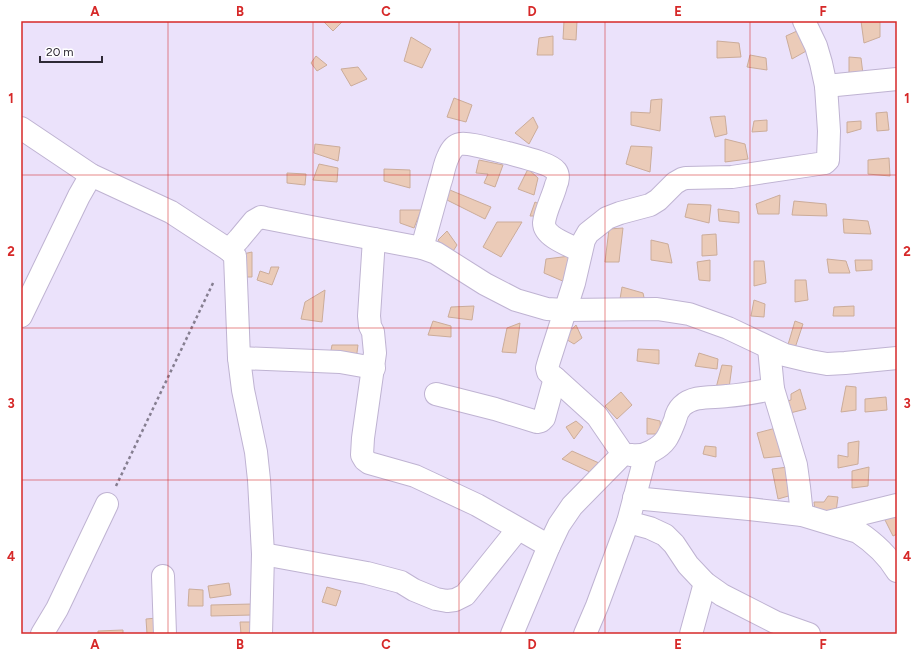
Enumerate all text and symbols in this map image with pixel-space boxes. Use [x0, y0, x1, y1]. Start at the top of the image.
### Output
text: A [90, 4, 100, 19]
text: B [236, 4, 244, 19]
text: C [381, 4, 391, 19]
text: D [527, 4, 537, 19]
text: E [674, 4, 682, 19]
text: F [819, 4, 827, 19]
scale bar [40, 38, 102, 64]
text: 20 m [46, 45, 74, 59]
text: 1 [8, 91, 14, 106]
text: 1 [904, 91, 910, 106]
text: 2 [7, 244, 15, 259]
text: 2 [903, 244, 911, 259]
text: 3 [7, 396, 15, 411]
text: 3 [903, 396, 911, 411]
text: 4 [7, 549, 15, 564]
text: 4 [903, 549, 911, 564]
text: A [90, 637, 100, 652]
text: B [236, 637, 244, 652]
text: C [381, 637, 391, 652]
text: D [527, 637, 537, 652]
text: E [674, 637, 682, 652]
text: F [819, 637, 827, 652]

